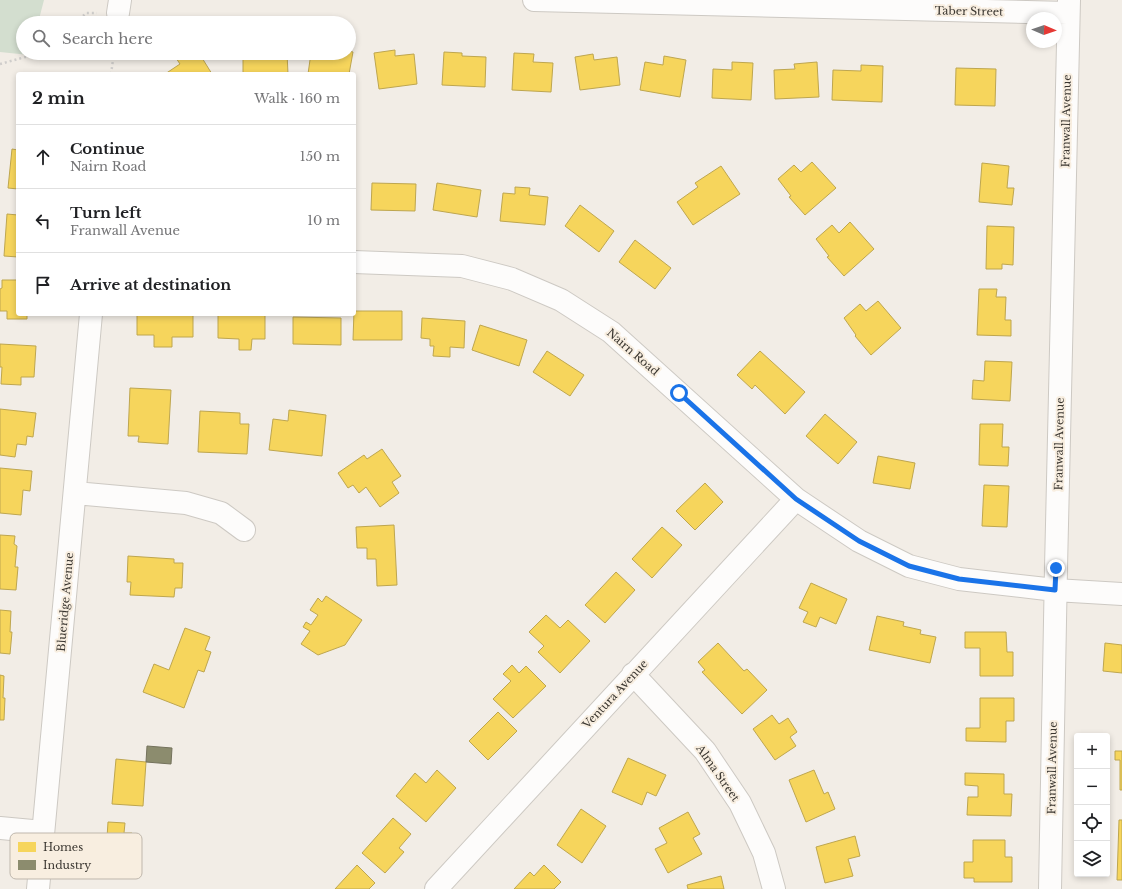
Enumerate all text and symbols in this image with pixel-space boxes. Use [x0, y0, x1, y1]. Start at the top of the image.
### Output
street label: Taber Street [935, 3, 1004, 19]
north arrow [1026, 12, 1062, 48]
search box [16, 16, 356, 60]
icon: search [30, 27, 52, 49]
text: Search here [62, 29, 153, 48]
street label: Franwall Avenue [1058, 74, 1074, 168]
text: 2 min [32, 88, 85, 109]
text: Walk · 160 m [254, 90, 340, 107]
text: Continue [70, 139, 145, 158]
icon: ahead [32, 146, 54, 168]
text: 150 m [300, 148, 340, 165]
text: Nairn Road [70, 158, 146, 175]
text: Turn left [70, 203, 141, 222]
icon: left [32, 210, 54, 232]
text: 10 m [307, 212, 340, 229]
text: Franwall Avenue [70, 222, 180, 239]
icon: arrive [32, 274, 54, 296]
text: Arrive at destination [70, 275, 231, 294]
street label: Nairn Road [604, 326, 662, 379]
route start [670, 384, 688, 402]
street label: Franwall Avenue [1051, 397, 1067, 491]
street label: Blueridge Avenue [54, 552, 76, 652]
route end [1047, 559, 1065, 577]
street label: Ventura Avenue [579, 657, 650, 732]
street label: Franwall Avenue [1044, 721, 1060, 815]
map controls [1074, 733, 1110, 877]
button: + [1074, 733, 1110, 769]
street label: Alma Street [693, 741, 743, 805]
button: − [1074, 769, 1110, 805]
button: locate [1074, 805, 1110, 841]
legend [10, 833, 142, 879]
text: Homes [43, 840, 83, 854]
button: layers [1074, 841, 1110, 877]
text: Industry [43, 858, 91, 872]

